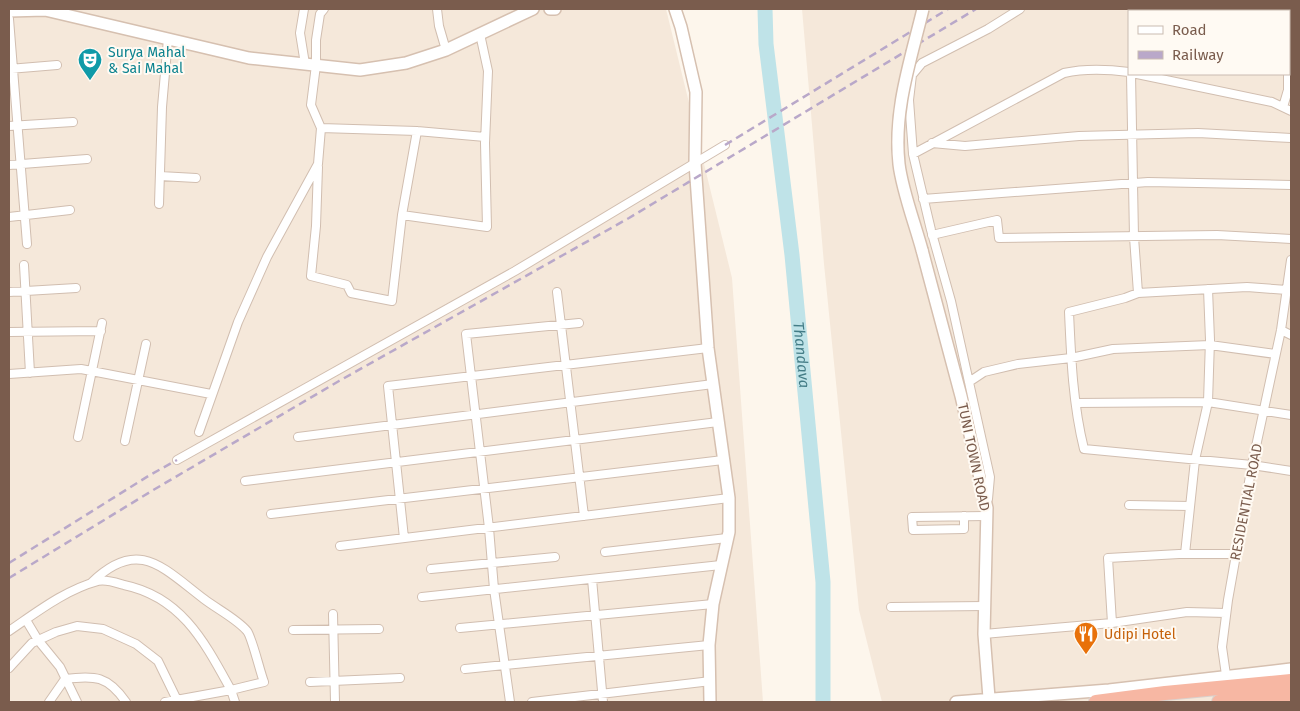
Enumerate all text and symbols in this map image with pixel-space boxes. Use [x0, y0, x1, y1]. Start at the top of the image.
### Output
legend [1128, 10, 1290, 75]
text: Road [1172, 21, 1207, 39]
place label: Surya Mahal & Sai Mahal [108, 44, 185, 77]
text: Railway [1172, 46, 1224, 64]
theatre icon: Surya Mahal & Sai Mahal [77, 47, 103, 81]
water label: Thandava [789, 321, 814, 389]
street label: TUNI TOWN ROAD [954, 401, 993, 513]
street label: RESIDENTIAL ROAD [1227, 442, 1266, 562]
restaurant icon: Udipi Hotel [1073, 621, 1099, 655]
place label: Udipi Hotel [1104, 626, 1176, 643]

